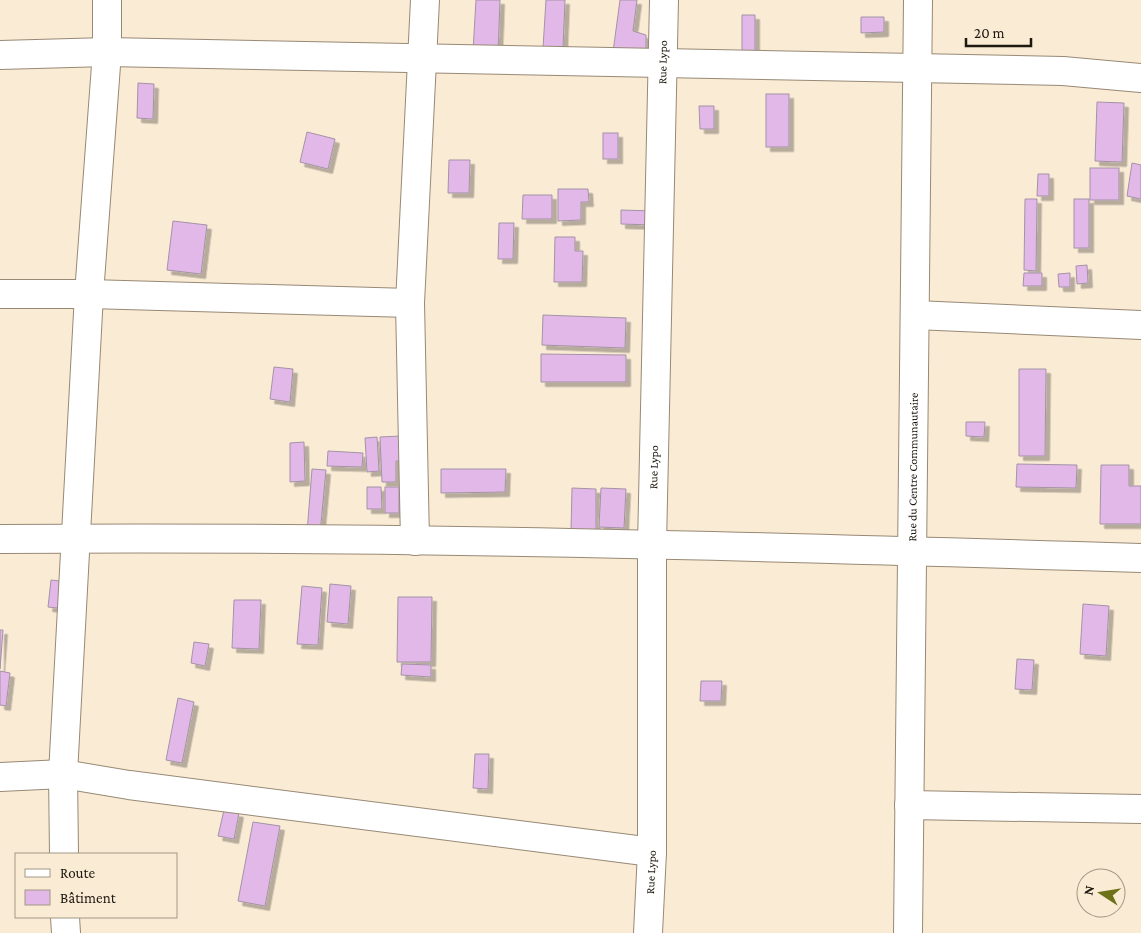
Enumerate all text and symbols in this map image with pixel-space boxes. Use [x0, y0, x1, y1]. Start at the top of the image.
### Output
scale bar [966, 15, 1031, 47]
text: 20 m [974, 25, 1005, 41]
street label: Rue Lypo [655, 40, 670, 84]
street label: Rue du Centre Communautaire [905, 393, 921, 541]
street label: Rue Lypo [646, 445, 661, 489]
street label: Rue Lypo [643, 850, 659, 894]
legend [15, 853, 178, 918]
text: Route [60, 865, 95, 881]
north arrow [1076, 868, 1126, 918]
text: N [1079, 884, 1097, 897]
text: Bâtiment [60, 890, 117, 906]

